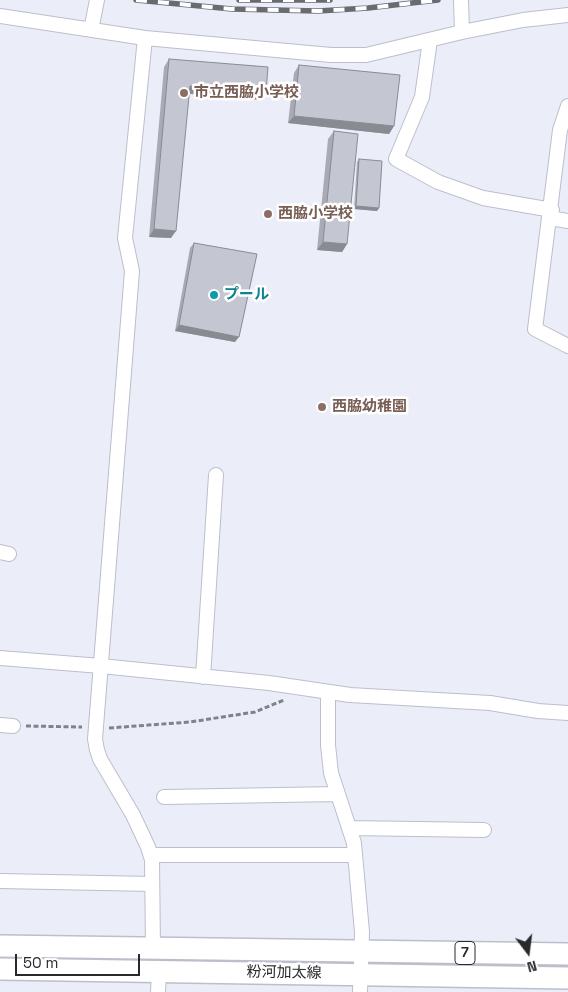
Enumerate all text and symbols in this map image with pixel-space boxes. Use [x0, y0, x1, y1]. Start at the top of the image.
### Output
place label: 市立西脇小学校 [194, 84, 299, 102]
marker: 市立西脇小学校 [178, 87, 190, 99]
place label: 西脇小学校 [278, 205, 353, 223]
marker: 西脇小学校 [262, 208, 274, 220]
place label: プール [224, 286, 269, 304]
marker: プール [208, 289, 220, 301]
place label: 西脇幼稚園 [332, 398, 407, 416]
marker: 西脇幼稚園 [316, 401, 328, 413]
north arrow [503, 927, 553, 977]
road number: 7 [455, 941, 475, 964]
scale bar [18, 944, 142, 976]
text: 50 m [23, 953, 58, 972]
text: N [525, 957, 539, 976]
street label: 粉河加太線 [246, 963, 322, 983]

